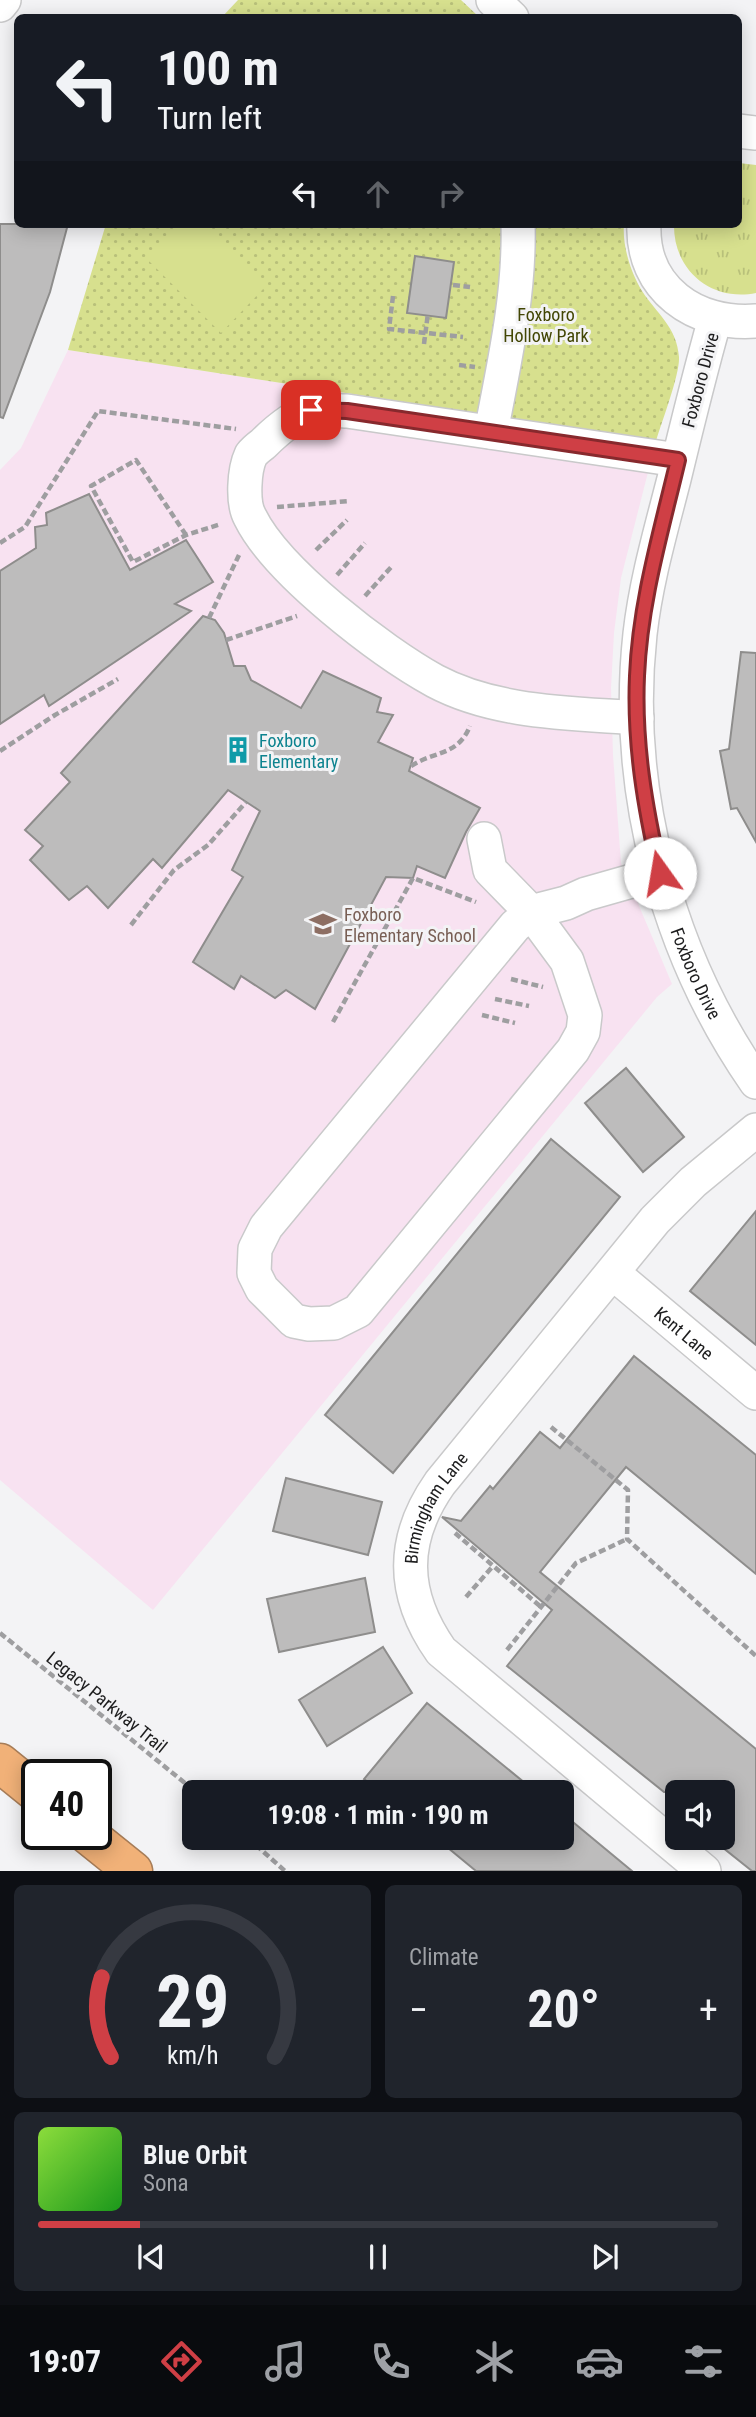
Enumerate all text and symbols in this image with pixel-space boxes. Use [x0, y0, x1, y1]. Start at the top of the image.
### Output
text: 100 m [157, 40, 279, 97]
icon: left [42, 42, 133, 133]
text: Turn left [157, 99, 262, 137]
icon: left [286, 175, 324, 213]
icon: ahead [359, 175, 397, 213]
icon: right [432, 175, 470, 213]
park label: Foxboro Hollow Park [503, 304, 589, 346]
street label: Foxboro Drive [677, 330, 723, 430]
pin [281, 380, 341, 440]
icon: arrive [292, 391, 330, 429]
place label: Foxboro Elementary [259, 730, 339, 772]
building icon: Foxboro Elementary [223, 735, 253, 765]
position arrow [623, 836, 697, 910]
place label: Foxboro Elementary School [344, 904, 476, 946]
school or university icon: Foxboro Elementary School [308, 909, 338, 939]
street label: Foxboro Drive [667, 925, 726, 1022]
street label: Kent Lane [650, 1302, 718, 1364]
street label: Birmingham Lane [400, 1448, 472, 1564]
street label: Legacy Parkway Trail [43, 1647, 171, 1757]
speed limit sign: 40 [21, 1759, 112, 1850]
map controls [665, 1780, 735, 1850]
button: sound [665, 1780, 735, 1850]
text: 19:08 · 1 min · 190 m [268, 1800, 488, 1830]
text: Climate [409, 1944, 479, 1971]
text: 29 [156, 1960, 229, 2046]
text: 20° [527, 1979, 600, 2040]
text: − [409, 1988, 428, 2032]
text: + [699, 1988, 718, 2032]
text: km/h [167, 2041, 218, 2070]
text: Blue Orbit [143, 2140, 247, 2170]
text: Sona [143, 2170, 189, 2197]
icon: previous [132, 2238, 170, 2276]
icon: pause [359, 2238, 397, 2276]
icon: next [586, 2238, 624, 2276]
icon: directions [157, 2337, 206, 2386]
icon: music [261, 2337, 310, 2386]
icon: phone [366, 2337, 415, 2386]
icon: climate [470, 2337, 519, 2386]
icon: car [575, 2337, 624, 2386]
icon: filters [679, 2337, 728, 2386]
text: 19:07 [28, 2342, 101, 2380]

